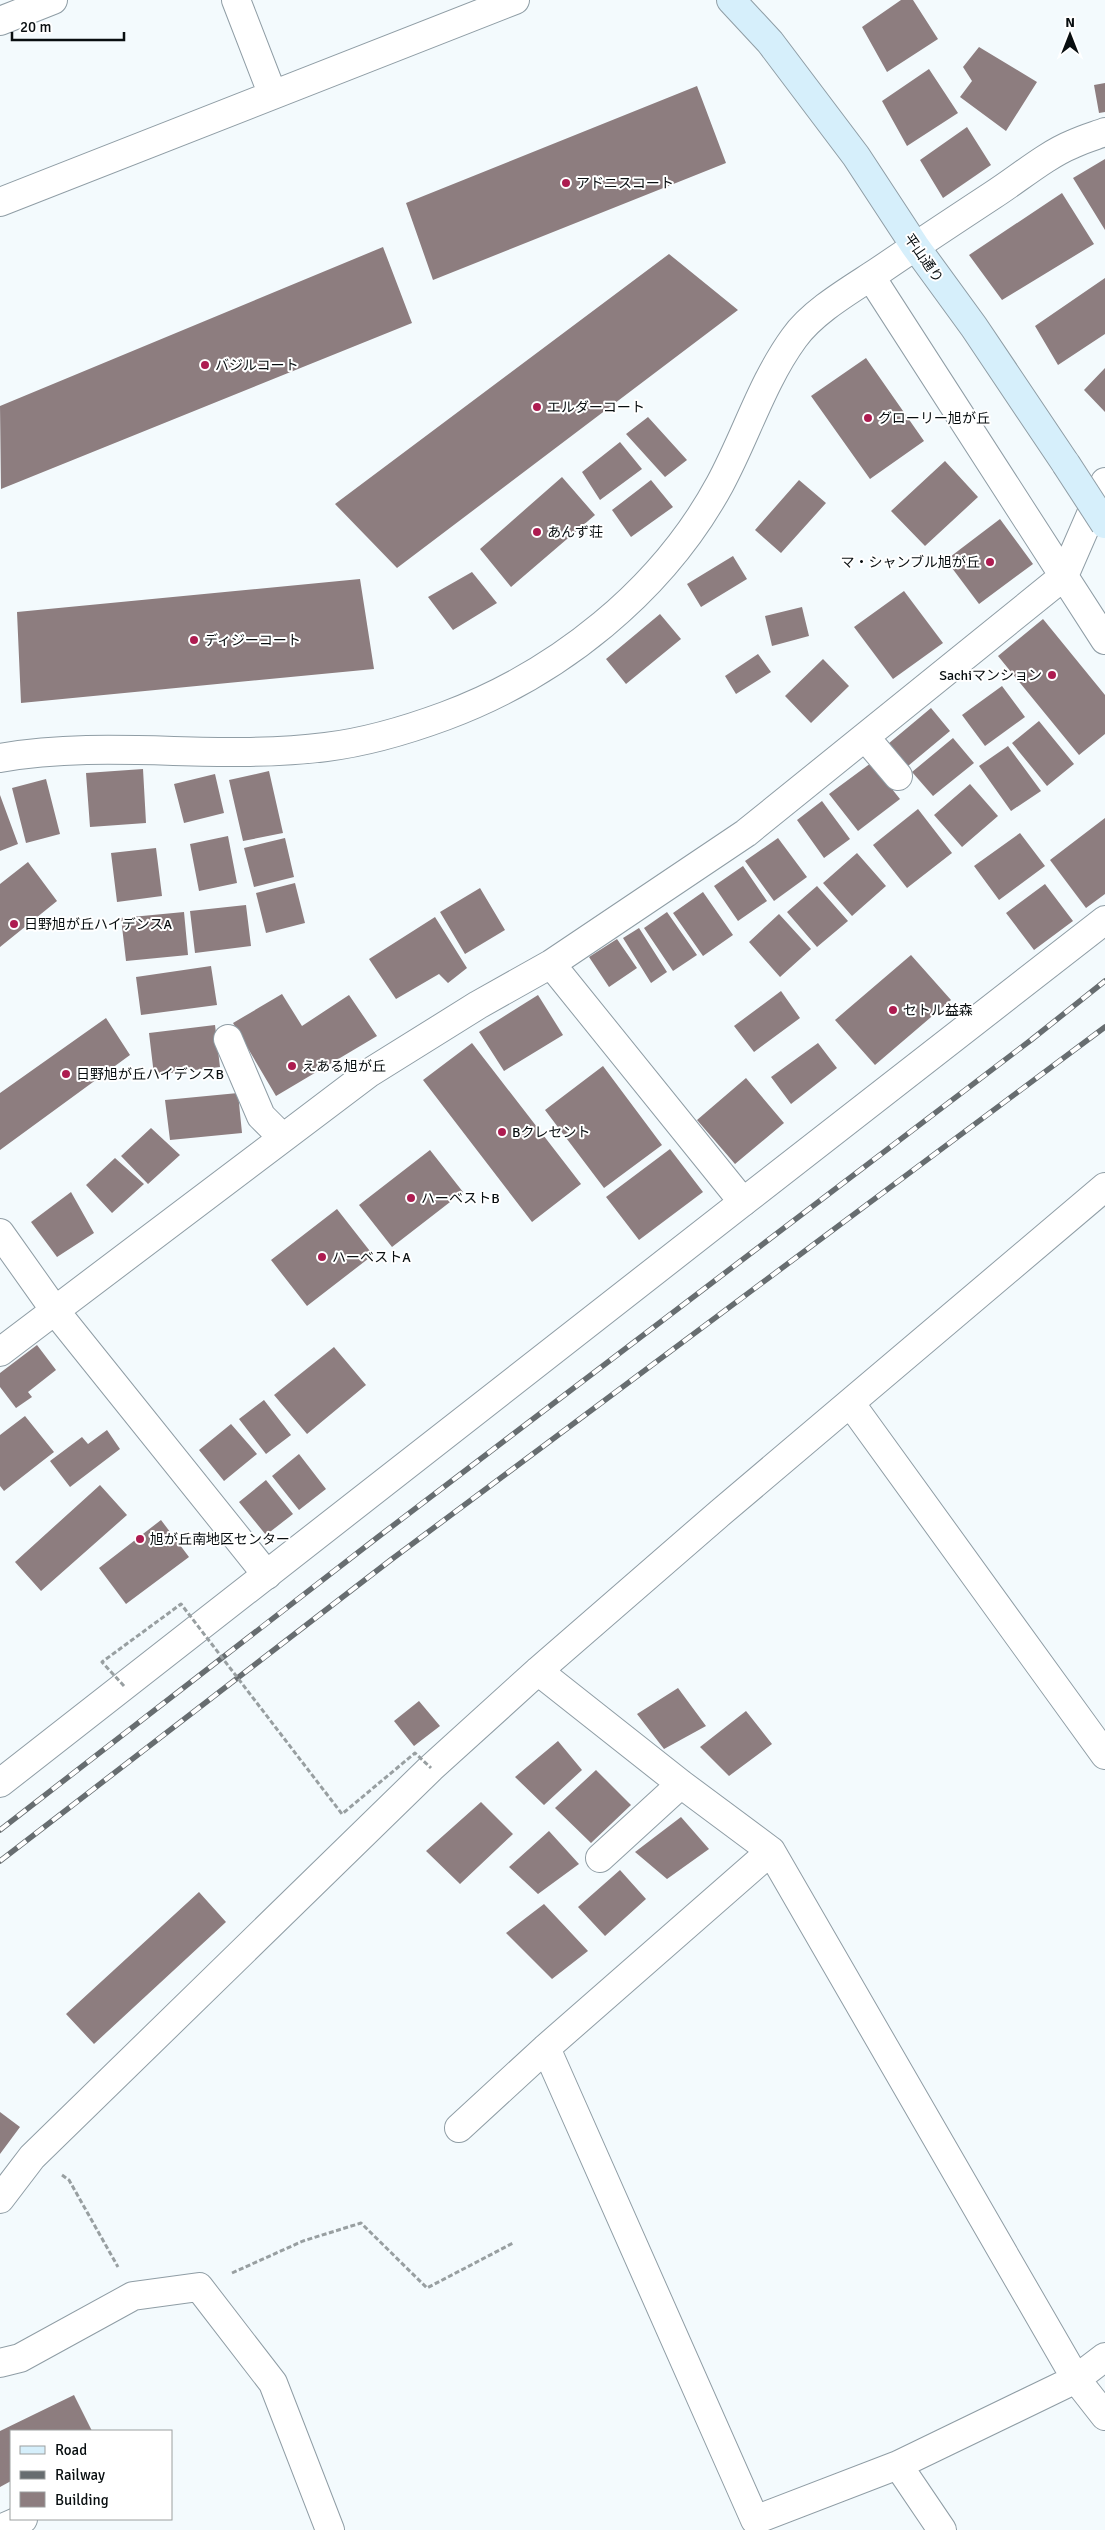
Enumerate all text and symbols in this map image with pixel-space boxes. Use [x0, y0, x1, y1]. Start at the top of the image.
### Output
scale bar [12, 10, 125, 42]
north arrow [1045, 10, 1095, 60]
text: N [1065, 14, 1075, 31]
text: 20 m [20, 18, 51, 36]
place label: アドニスコート [576, 175, 674, 192]
marker: アドニスコート [560, 177, 572, 189]
street label: 平山通り [901, 230, 947, 286]
place label: バジルコート [215, 357, 299, 374]
marker: バジルコート [199, 359, 211, 371]
place label: エルダーコート [547, 399, 645, 416]
marker: エルダーコート [531, 401, 543, 413]
place label: グローリー旭が丘 [878, 410, 990, 427]
marker: グローリー旭が丘 [862, 412, 874, 424]
place label: あんず荘 [547, 524, 603, 541]
marker: あんず荘 [531, 526, 543, 538]
place label: マ・シャンブル旭が丘 [840, 554, 980, 571]
marker: マ・シャンブル旭が丘 [984, 556, 996, 568]
place label: ディジーコート [204, 632, 301, 649]
marker: ディジーコート [188, 634, 200, 646]
place label: Sachiマンション [939, 667, 1042, 684]
marker: Sachiマンション [1046, 669, 1058, 681]
place label: 日野旭が丘ハイデンスA [24, 916, 172, 933]
marker: 日野旭が丘ハイデンスA [8, 918, 20, 930]
place label: セトル益森 [903, 1002, 973, 1019]
marker: セトル益森 [887, 1004, 899, 1016]
place label: えある旭が丘 [302, 1058, 386, 1075]
marker: えある旭が丘 [286, 1060, 298, 1072]
place label: 日野旭が丘ハイデンスB [76, 1066, 224, 1083]
marker: 日野旭が丘ハイデンスB [60, 1068, 72, 1080]
place label: Bクレセント [512, 1124, 590, 1141]
marker: Bクレセント [496, 1126, 508, 1138]
place label: ハーベストB [421, 1190, 500, 1207]
marker: ハーベストB [405, 1192, 417, 1204]
place label: ハーベストA [332, 1249, 411, 1266]
marker: ハーベストA [316, 1251, 328, 1263]
place label: 旭が丘南地区センター [150, 1531, 290, 1548]
marker: 旭が丘南地区センター [134, 1533, 146, 1545]
legend [10, 2430, 172, 2520]
text: Road [55, 2441, 87, 2459]
text: Railway [55, 2466, 105, 2484]
text: Building [55, 2491, 109, 2509]

